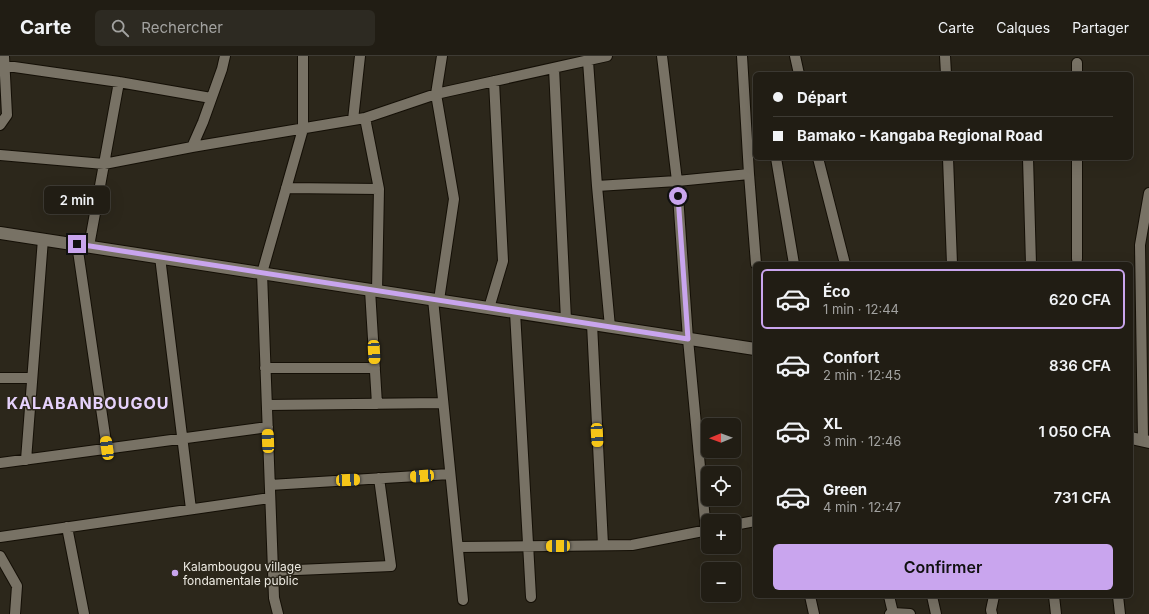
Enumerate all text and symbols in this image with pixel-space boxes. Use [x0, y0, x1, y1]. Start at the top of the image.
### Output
search box [95, 10, 375, 46]
text: Carte [20, 16, 71, 39]
icon: search [109, 17, 131, 39]
text: Rechercher [141, 18, 223, 37]
text: Carte [938, 19, 974, 36]
text: Calques [996, 19, 1050, 36]
text: Partager [1072, 19, 1129, 36]
text: Départ [797, 88, 847, 107]
text: Bamako - Kangaba Regional Road [797, 126, 1043, 145]
callout: 2 min [44, 186, 110, 214]
route start [669, 187, 687, 205]
text: 2 min [60, 192, 94, 208]
route end [68, 235, 86, 253]
icon: car [775, 281, 811, 317]
text: Éco [823, 282, 850, 301]
text: 620 CFA [1049, 290, 1111, 309]
text: 1 min · 12:44 [823, 301, 899, 317]
car [367, 340, 381, 364]
icon: car [775, 347, 811, 383]
text: Confort [823, 348, 879, 367]
text: 836 CFA [1049, 356, 1111, 375]
text: 2 min · 12:45 [823, 367, 901, 383]
district label: KALABANBOUGOU [7, 393, 169, 413]
icon: car [775, 413, 811, 449]
text: XL [823, 414, 843, 433]
north arrow [701, 418, 741, 458]
map controls [701, 418, 741, 602]
text: 1 050 CFA [1038, 422, 1111, 441]
car [590, 423, 604, 447]
car [262, 429, 274, 453]
text: 3 min · 12:46 [823, 433, 901, 449]
car [99, 435, 115, 461]
button: locate [701, 466, 741, 506]
car [410, 469, 434, 483]
car [336, 473, 360, 487]
icon: car [775, 479, 811, 515]
text: Green [823, 480, 867, 499]
text: 731 CFA [1054, 488, 1111, 507]
text: 4 min · 12:47 [823, 499, 901, 515]
button: + [701, 514, 741, 554]
car [546, 540, 570, 552]
button: Confirmer [773, 544, 1113, 590]
place label: Kalambougou village fondamentale public [183, 559, 301, 588]
button: − [701, 562, 741, 602]
marker: Kalambougou village fondamentale public [170, 568, 180, 578]

